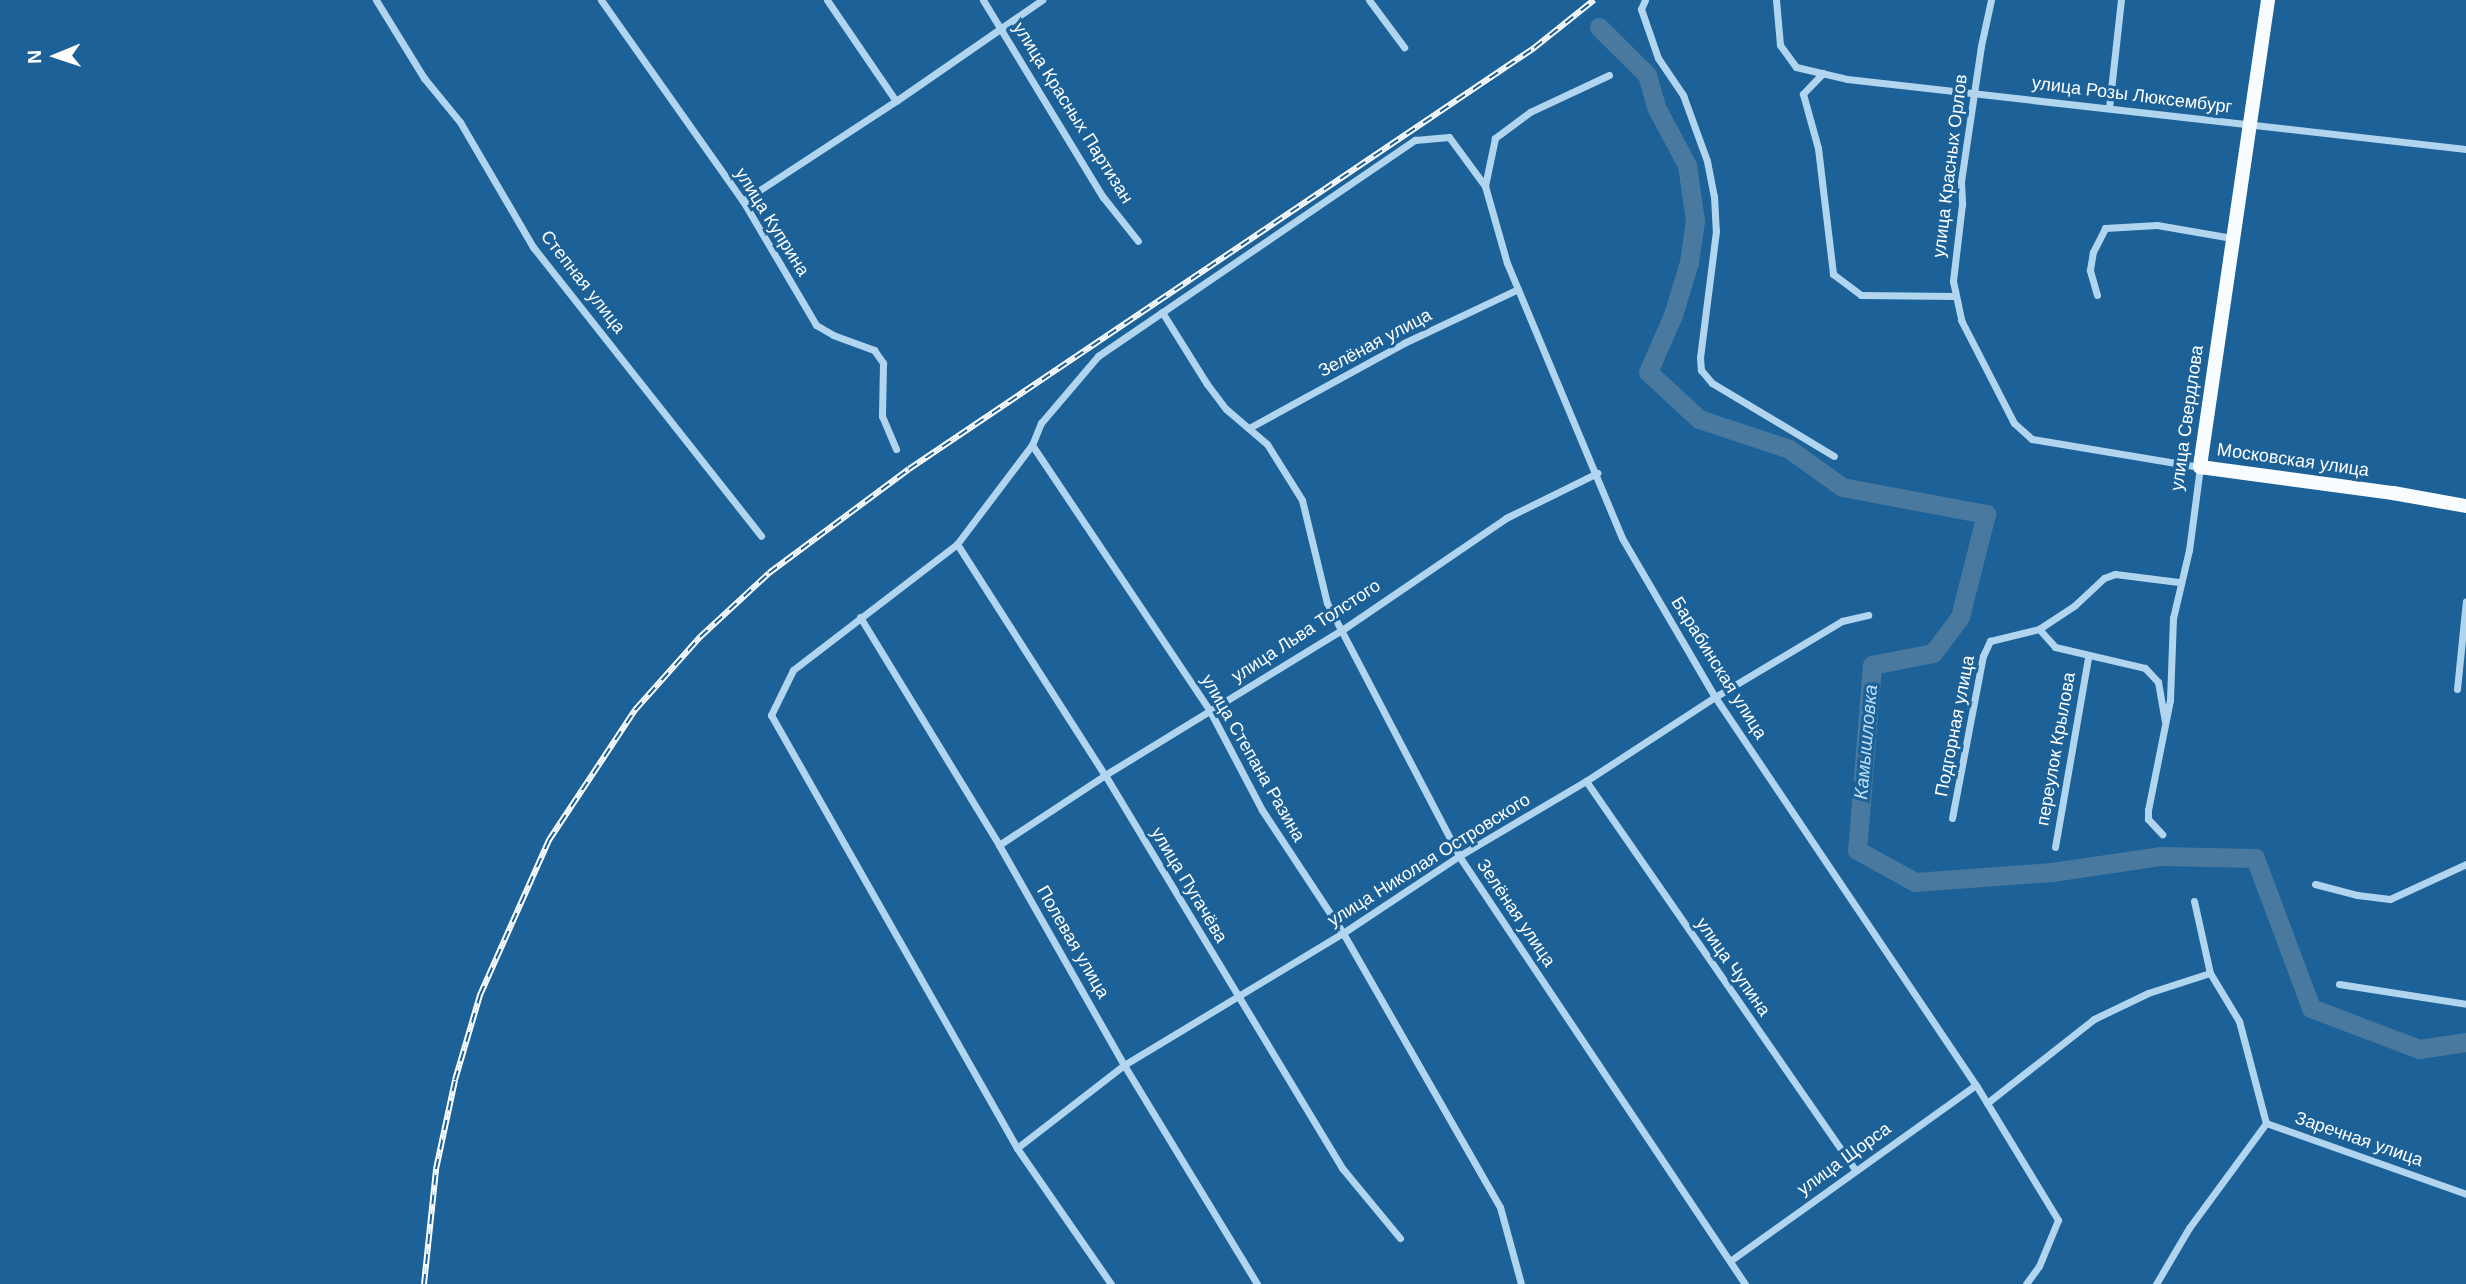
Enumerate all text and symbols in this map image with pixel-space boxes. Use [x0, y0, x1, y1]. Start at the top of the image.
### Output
street label: улица Красных Партизан [1008, 18, 1138, 208]
north arrow [21, 21, 91, 91]
text: N [24, 50, 45, 64]
street label: улица Розы Люксембург [2031, 72, 2233, 118]
street label: улица Красных Орлов [1928, 73, 1972, 259]
street label: улица Куприна [730, 164, 814, 280]
street label: Степная улица [536, 226, 630, 338]
street label: Зелёная улица [1315, 304, 1435, 382]
street label: улица Свердлова [2166, 344, 2208, 492]
street label: Московская улица [2216, 439, 2370, 481]
street label: улица Льва Толстого [1228, 575, 1384, 687]
street label: Барабинская улица [1666, 593, 1772, 743]
street label: Подгорная улица [1931, 654, 1979, 798]
street label: улица Степана Разина [1196, 670, 1310, 846]
street label: переулок Крылова [2032, 671, 2080, 827]
water label: Камышловка [1850, 684, 1882, 800]
street label: улица Николая Островского [1324, 789, 1534, 931]
street label: улица Пугачёва [1146, 823, 1232, 947]
street label: Зелёная улица [1472, 855, 1560, 971]
street label: Полевая улица [1032, 882, 1114, 1002]
street label: улица Чупина [1691, 914, 1775, 1020]
street label: Заречная улица [2292, 1107, 2426, 1171]
street label: улица Щорса [1793, 1118, 1895, 1200]

